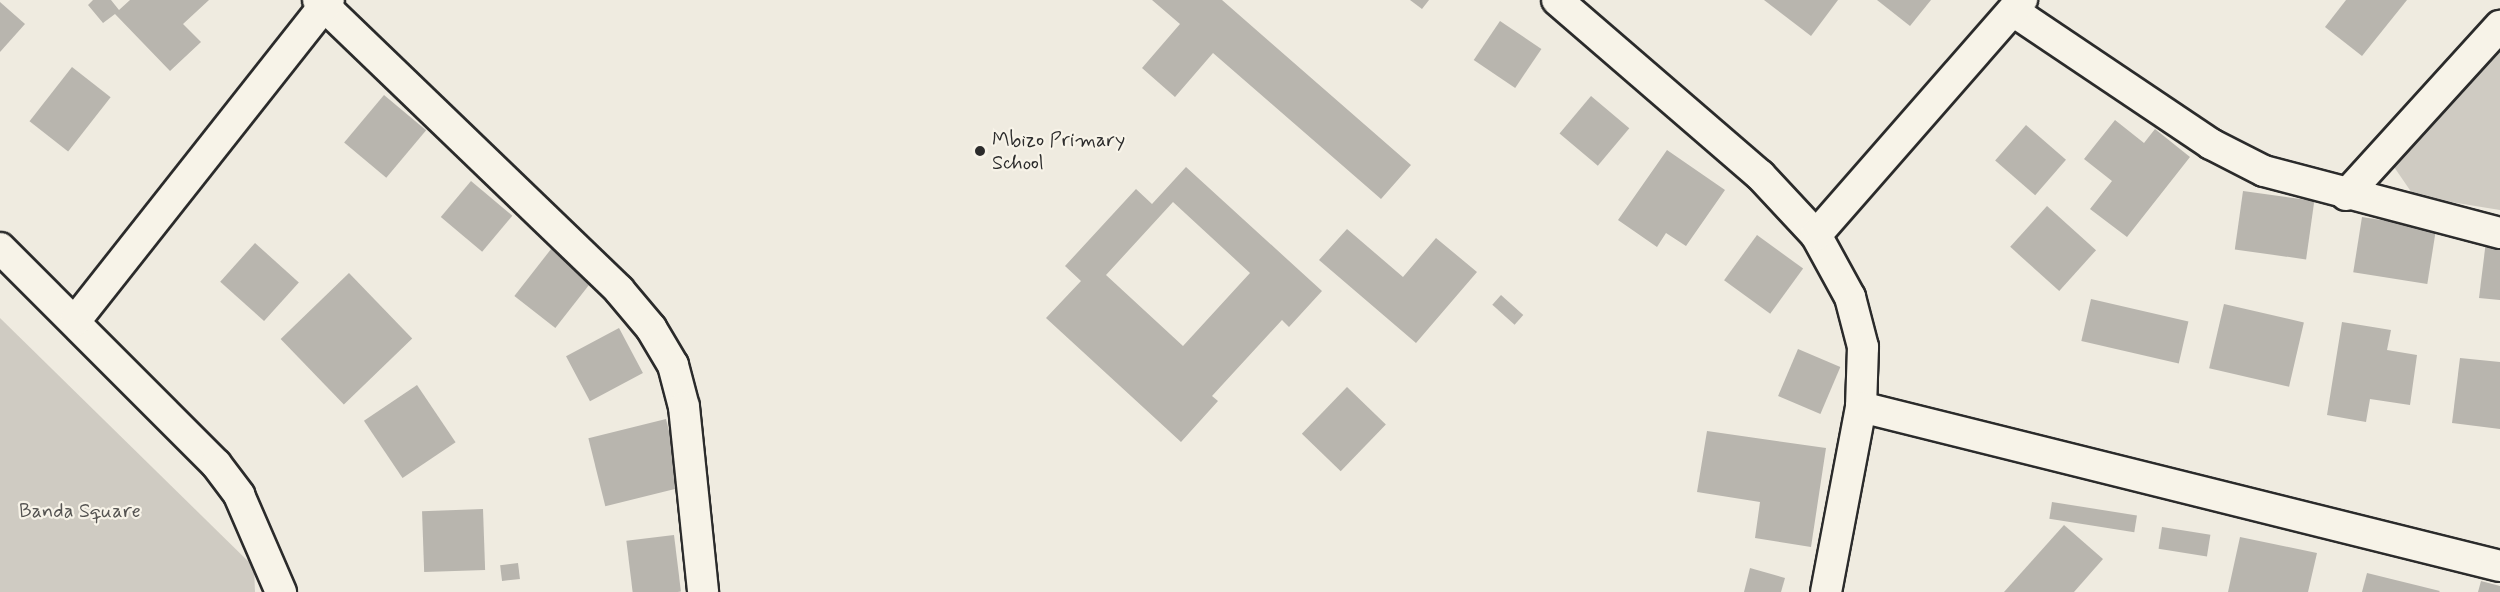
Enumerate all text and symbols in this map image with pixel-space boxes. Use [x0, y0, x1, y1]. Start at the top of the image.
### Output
place label: Mbizo Primary School [992, 128, 1124, 175]
marker: Mbizo Primary School [973, 144, 987, 158]
park label: Banda Square [21, 499, 139, 523]

